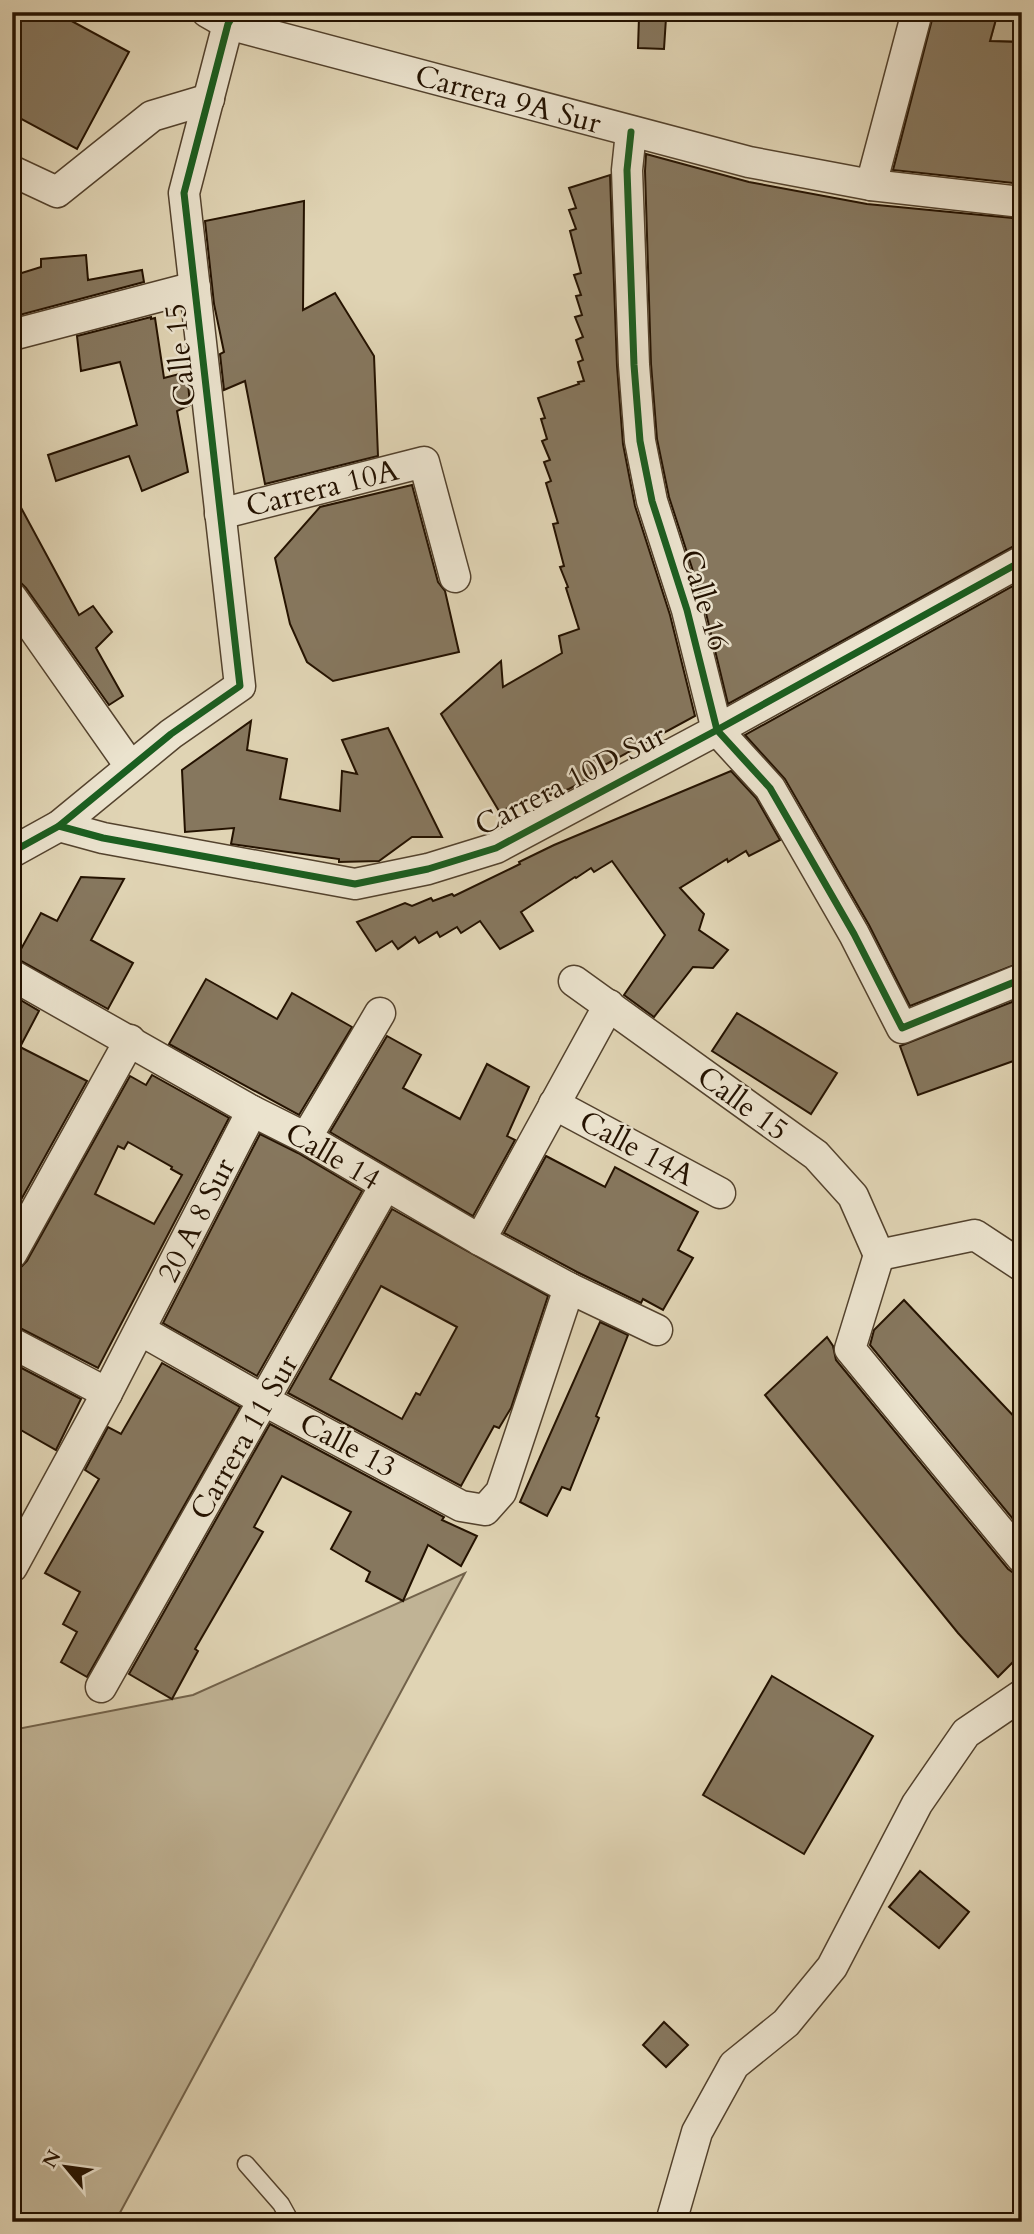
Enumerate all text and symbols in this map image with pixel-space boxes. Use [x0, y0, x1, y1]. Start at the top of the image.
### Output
street label: Carrera 9A Sur [411, 55, 605, 144]
street label: Calle 15 [155, 301, 206, 409]
street label: Carrera 10A [242, 450, 403, 527]
street label: Calle 16 [670, 545, 739, 656]
street label: Carrera 10D Sur [468, 715, 673, 846]
street label: Calle 15 [689, 1056, 797, 1150]
street label: Calle 14A [572, 1101, 702, 1196]
street label: Calle 14 [278, 1113, 388, 1200]
street label: 20 A 8 Sur [148, 1151, 245, 1289]
street label: Carrera 11 Sur [181, 1347, 308, 1527]
street label: Calle 13 [292, 1403, 403, 1488]
north arrow [32, 2132, 102, 2202]
text: N [37, 2145, 68, 2173]

